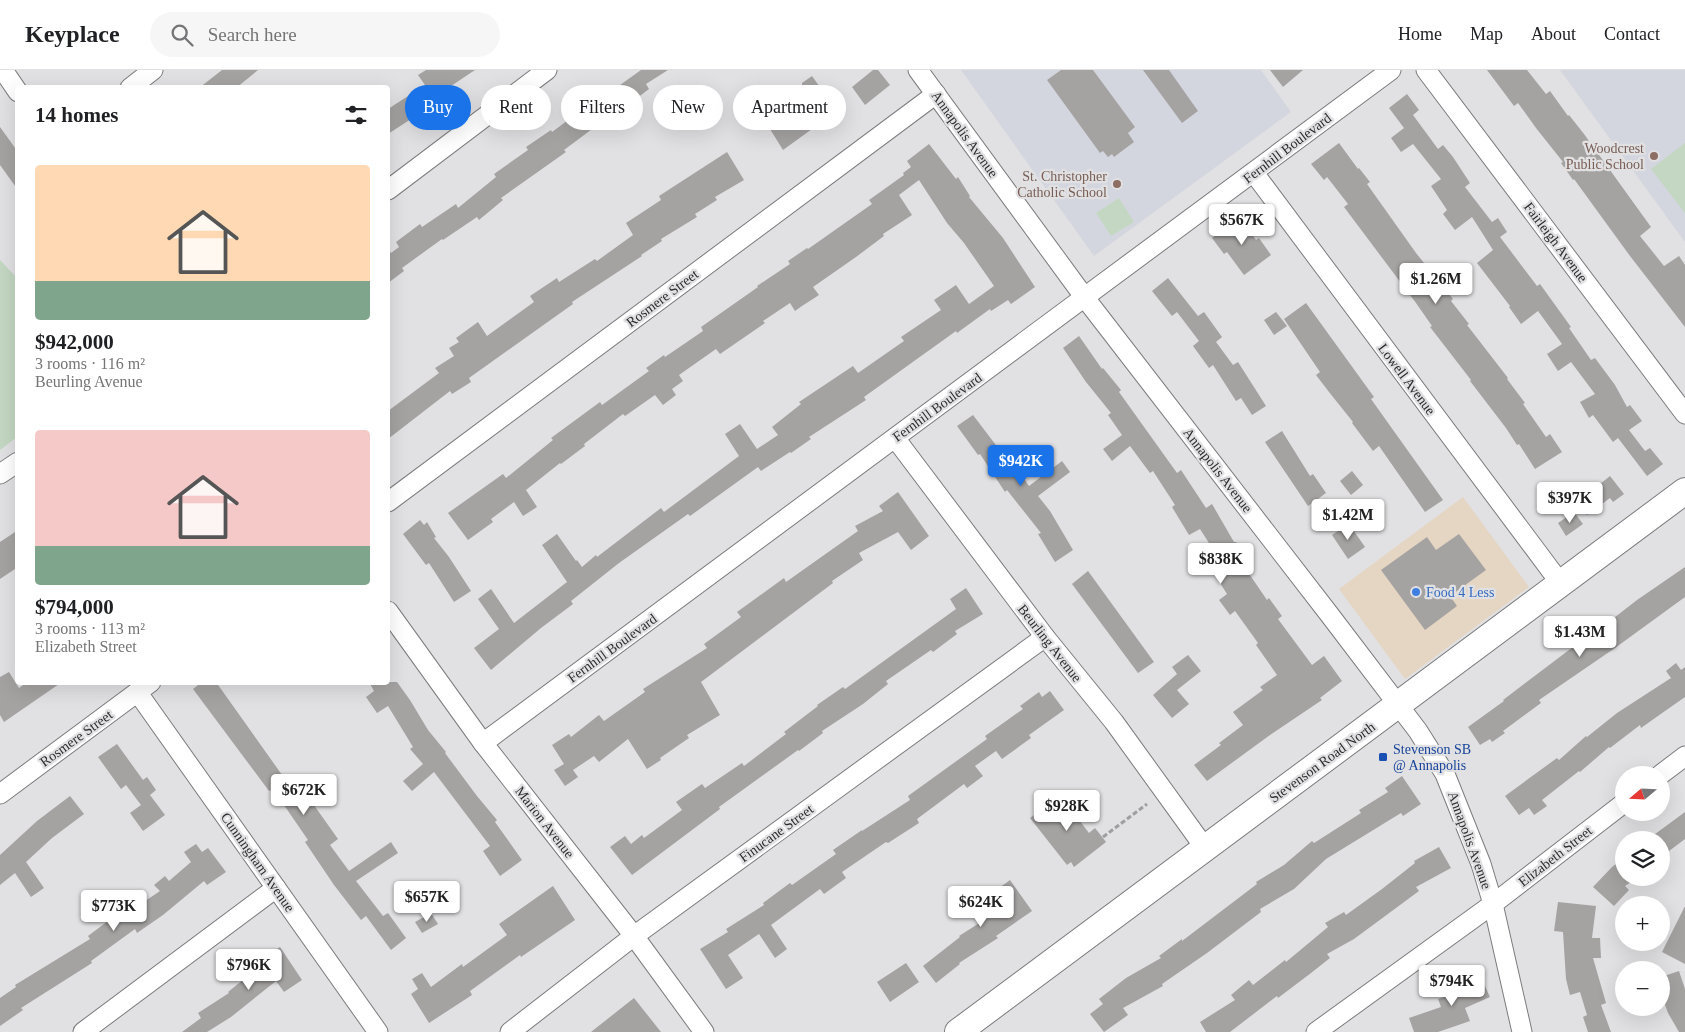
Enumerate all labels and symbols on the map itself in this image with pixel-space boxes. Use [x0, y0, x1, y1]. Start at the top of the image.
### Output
street label: Annapolis Avenue [928, 88, 1001, 180]
street label: Fernhill Boulevard [1240, 110, 1334, 186]
place label: Woodcrest Public School [1566, 141, 1644, 172]
marker: Woodcrest Public School [1648, 150, 1660, 162]
place label: St. Christopher Catholic School [1017, 169, 1107, 200]
marker: St. Christopher Catholic School [1111, 178, 1123, 190]
street label: Fairleigh Avenue [1521, 200, 1590, 285]
pin: $567K [1207, 204, 1277, 246]
pin: $1.26M [1395, 262, 1477, 305]
street label: Rosmere Street [623, 266, 701, 330]
street label: Lowell Avenue [1375, 341, 1438, 418]
street label: Fernhill Boulevard [890, 370, 985, 445]
street label: Annapolis Avenue [1180, 425, 1255, 515]
pin: $942K [986, 444, 1056, 487]
pin: $397K [1535, 482, 1605, 524]
pin: $1.42M [1307, 498, 1389, 541]
pin: $838K [1186, 542, 1256, 585]
place label: Food 4 Less [1426, 585, 1494, 600]
marker: Food 4 Less [1410, 586, 1422, 598]
street label: Beurling Avenue [1015, 602, 1085, 685]
street label: Fernhill Boulevard [565, 611, 660, 686]
pin: $1.43M [1539, 616, 1621, 658]
street label: Rosmere Street [37, 707, 116, 770]
street label: Stevenson Road North [1267, 719, 1378, 806]
place label: Stevenson SB @ Annapolis [1393, 742, 1471, 773]
marker: Stevenson SB @ Annapolis [1377, 751, 1389, 763]
north arrow [1615, 766, 1670, 821]
pin: $672K [269, 774, 339, 816]
street label: Marion Avenue [512, 784, 577, 861]
street label: Annapolis Avenue [1445, 789, 1494, 891]
pin: $928K [1032, 790, 1102, 832]
street label: Finucane Street [736, 802, 816, 865]
street label: Cunningham Avenue [218, 810, 297, 915]
street label: Elizabeth Street [1516, 823, 1595, 890]
pin: $657K [392, 880, 462, 923]
pin: $624K [946, 886, 1016, 928]
pin: $773K [79, 890, 149, 932]
pin: $796K [214, 948, 284, 991]
pin: $794K [1417, 964, 1487, 1007]

